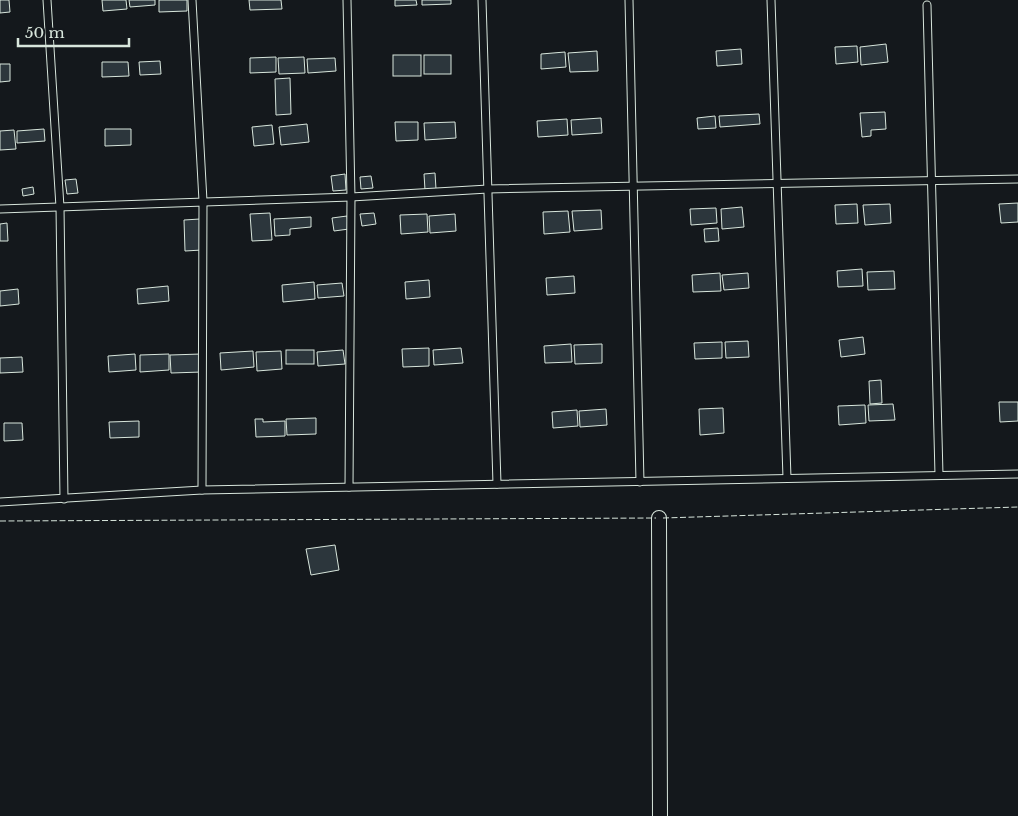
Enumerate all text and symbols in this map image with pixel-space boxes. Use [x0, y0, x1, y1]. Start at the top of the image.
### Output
scale bar [18, 15, 129, 47]
text: 50 m [25, 23, 65, 42]

